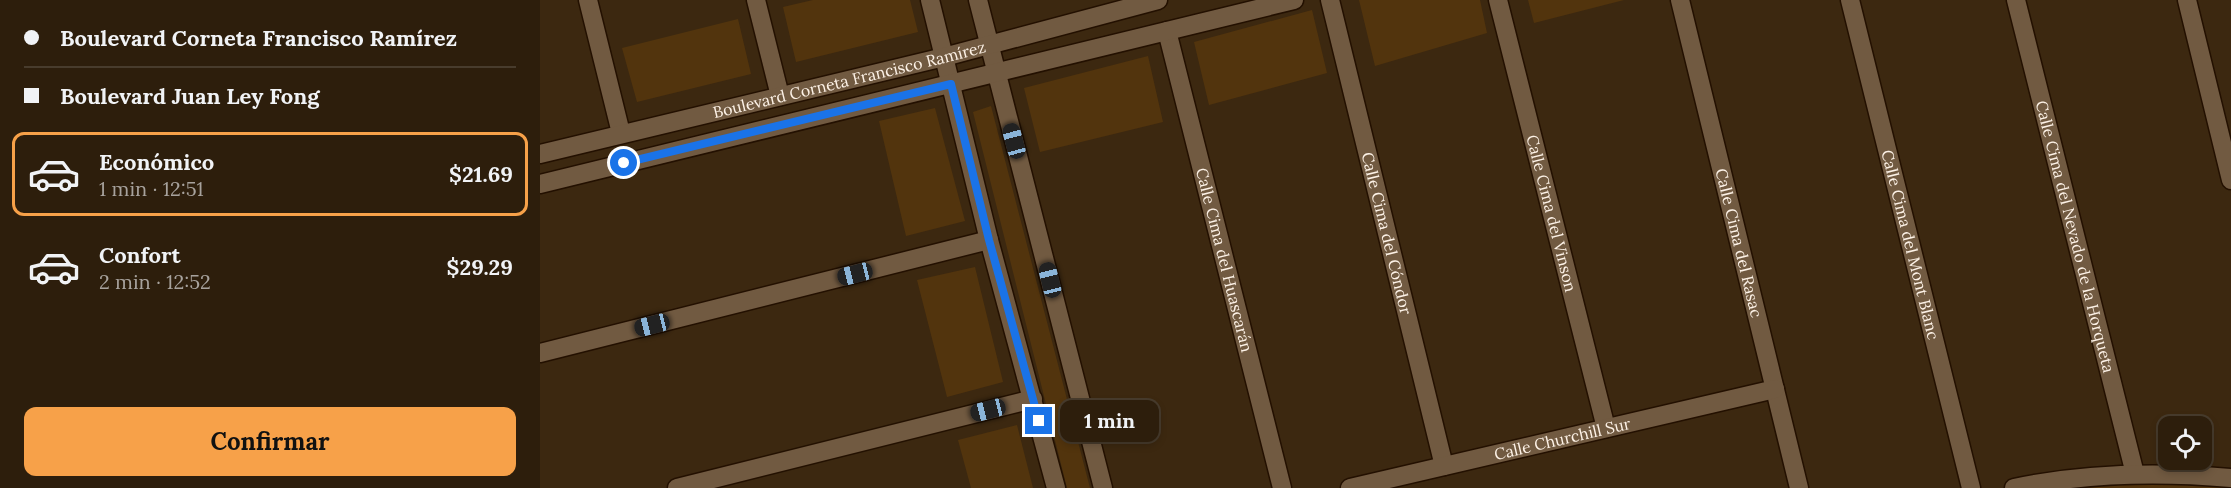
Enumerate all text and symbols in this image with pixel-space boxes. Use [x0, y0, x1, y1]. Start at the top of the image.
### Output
text: Boulevard Corneta Francisco Ramírez [60, 24, 457, 52]
street label: Boulevard Corneta Francisco Ramírez [711, 36, 988, 122]
text: Boulevard Juan Ley Fong [60, 82, 320, 110]
street label: Calle Cima del Nevado de la Horqueta [2032, 98, 2119, 375]
car [1001, 121, 1027, 161]
street label: Calle Cima del Vinson [1522, 133, 1581, 294]
icon: car [27, 147, 81, 201]
text: Económico [99, 148, 214, 176]
street label: Calle Cima del Mont Blanc [1877, 148, 1944, 342]
route start [610, 149, 637, 176]
street label: Calle Cima del Cóndor [1358, 150, 1417, 316]
text: $21.69 [449, 160, 513, 188]
street label: Calle Cima del Huascarán [1192, 166, 1257, 354]
street label: Calle Cima del Rasac [1711, 166, 1767, 320]
text: 1 min · 12:51 [99, 176, 204, 201]
icon: car [27, 240, 81, 294]
text: Confort [99, 241, 181, 269]
text: $29.29 [446, 253, 513, 281]
car [1037, 260, 1063, 300]
car [835, 261, 875, 287]
text: 2 min · 12:52 [99, 269, 211, 294]
car [632, 312, 672, 338]
car [968, 397, 1008, 423]
callout: 1 min [1060, 400, 1159, 442]
button: Confirmar [24, 407, 516, 476]
route end [1025, 407, 1052, 434]
text: 1 min [1084, 408, 1135, 433]
street label: Calle Churchill Sur [1492, 413, 1632, 464]
map controls [2158, 416, 2212, 470]
button: locate [2158, 416, 2212, 470]

